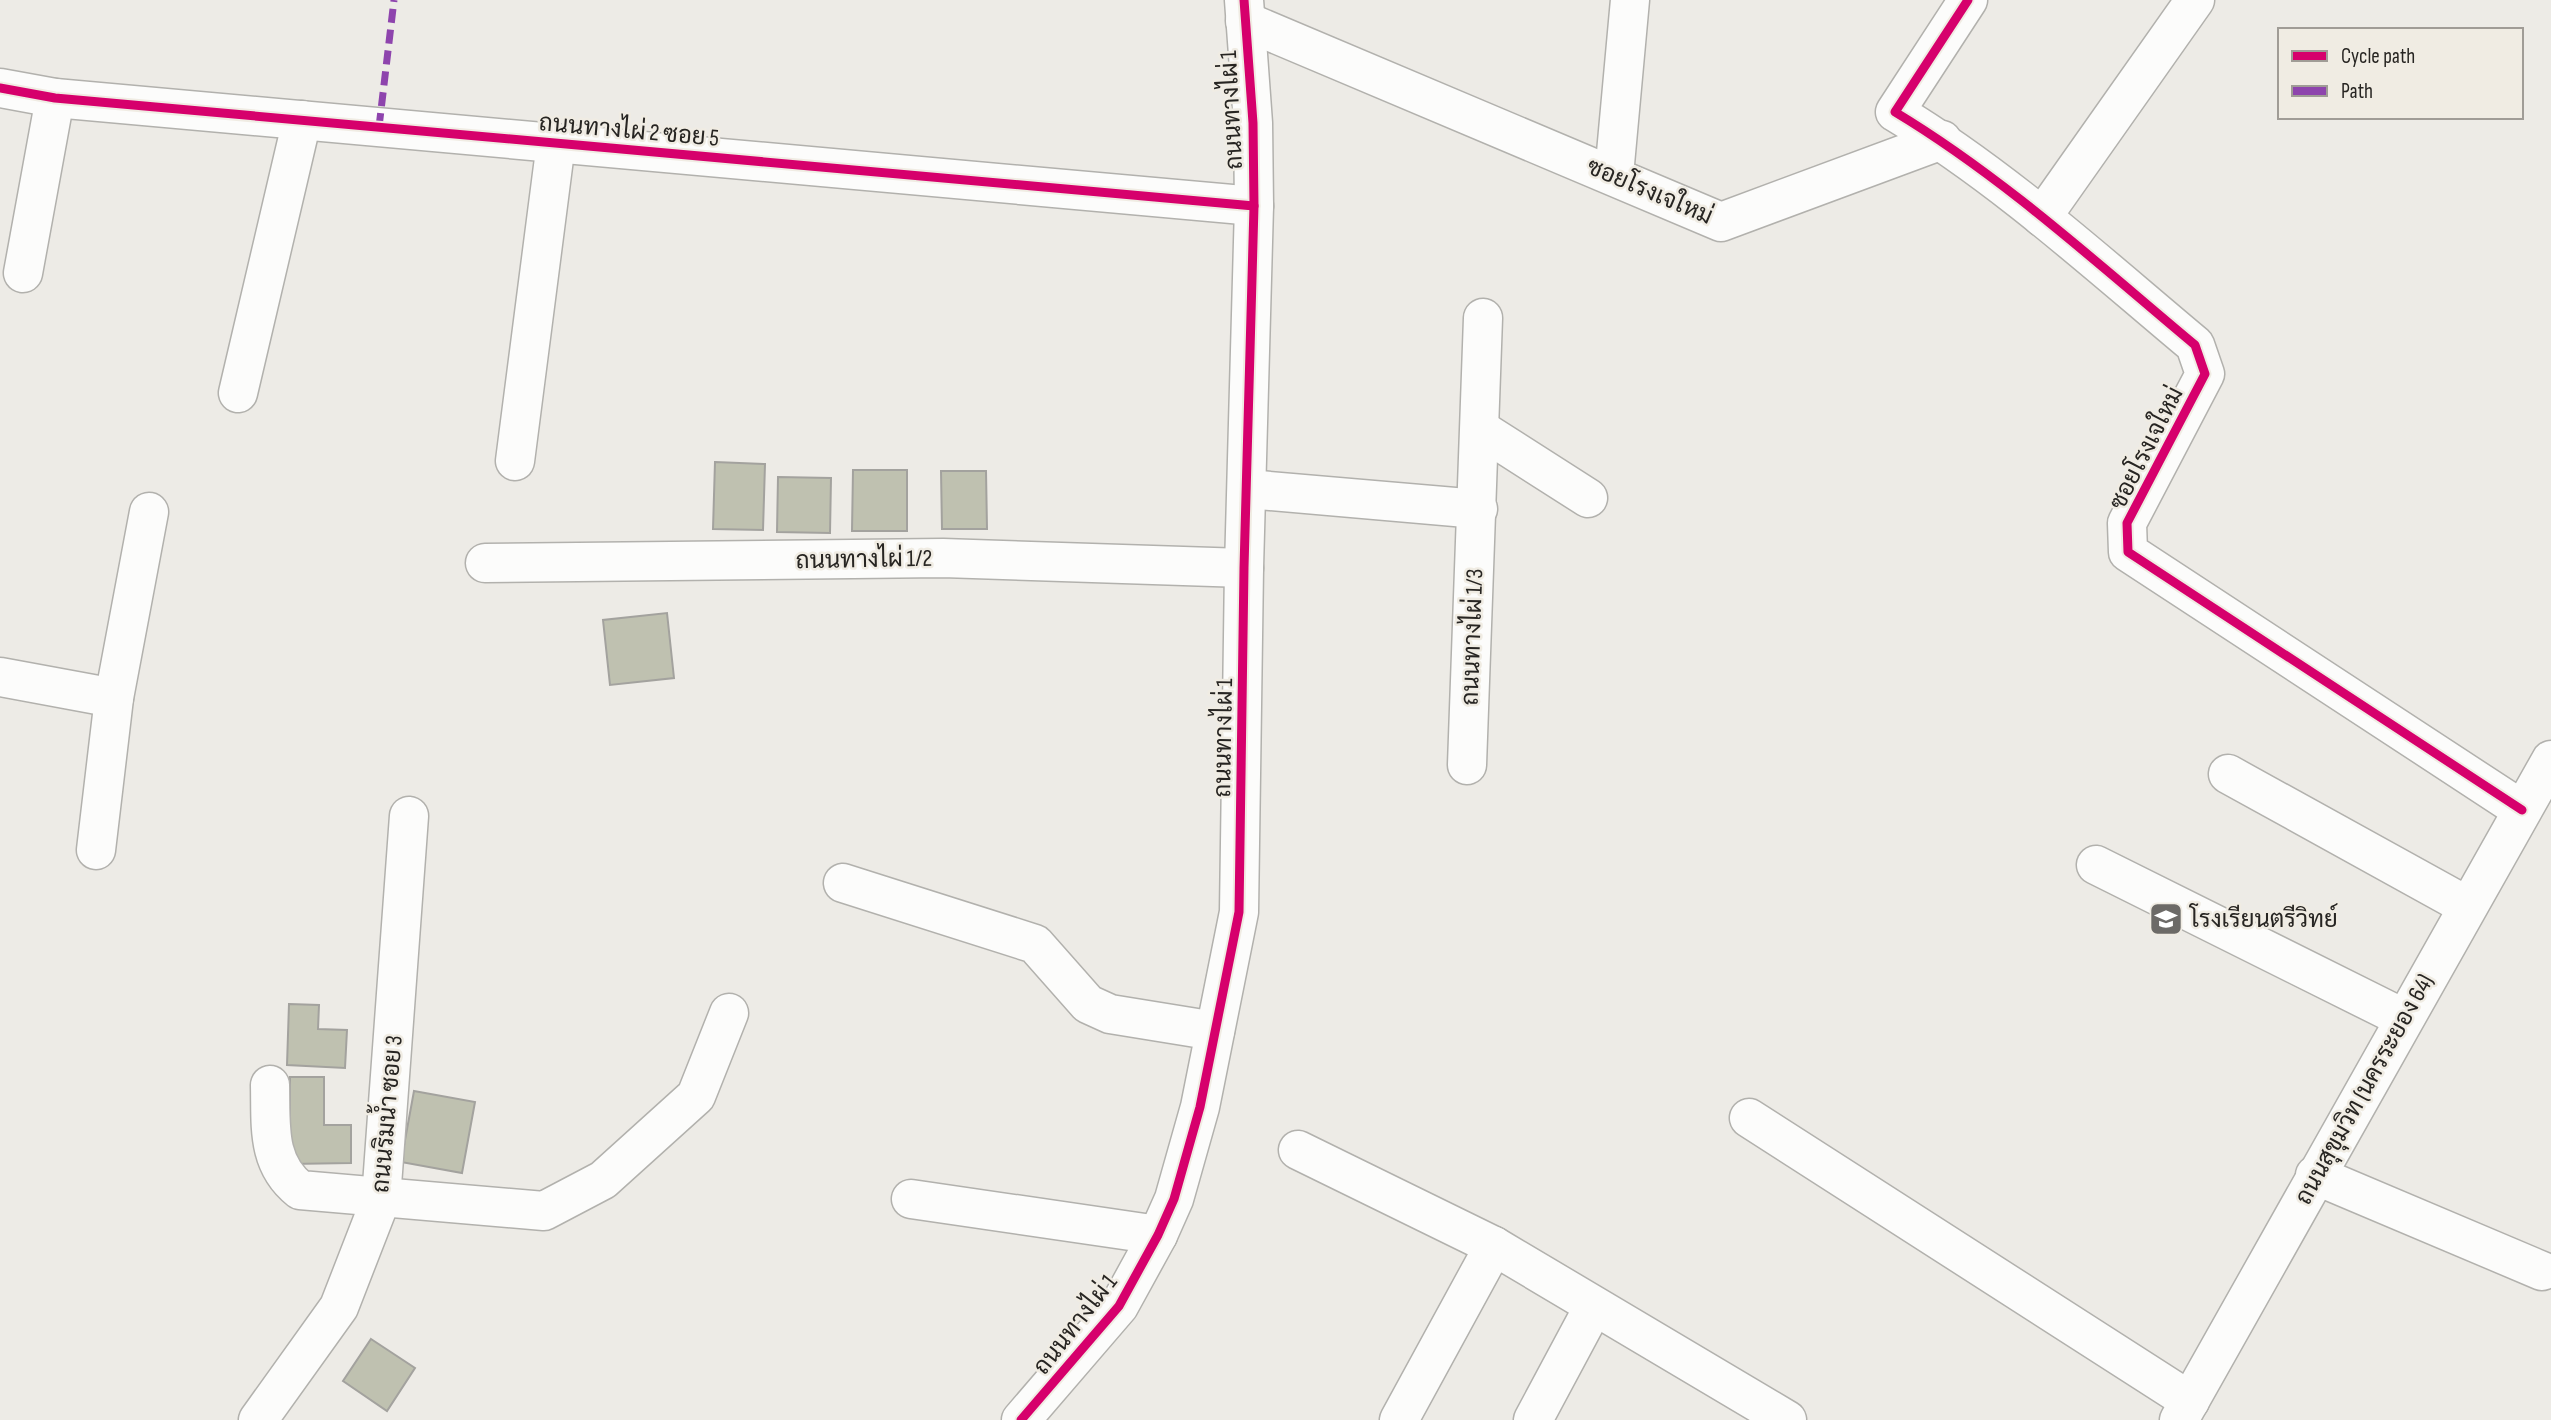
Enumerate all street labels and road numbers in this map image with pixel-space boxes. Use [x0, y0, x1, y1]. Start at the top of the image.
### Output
street label: ถนนทางไผ่ 1 [1212, 49, 1249, 170]
street label: ถนนทางไผ่ 2 ซอย 5 [538, 106, 720, 153]
street label: ซอยโรงเจใหม่ [1582, 150, 1718, 231]
street label: ซอยโรงเจใหม่ [2101, 381, 2190, 515]
street label: ถนนทางไผ่ 1/2 [795, 542, 933, 575]
street label: ถนนทางไผ่ 1/3 [1454, 568, 1489, 706]
street label: ถนนทางไผ่ 1 [1206, 677, 1239, 798]
street label: ถนนสุขุมวิท (นครระยอง 64) [2289, 969, 2441, 1210]
street label: ถนนริมน้ำ ซอย 3 [360, 1034, 409, 1194]
street label: ถนนทางไผ่ 1 [1026, 1267, 1124, 1380]

